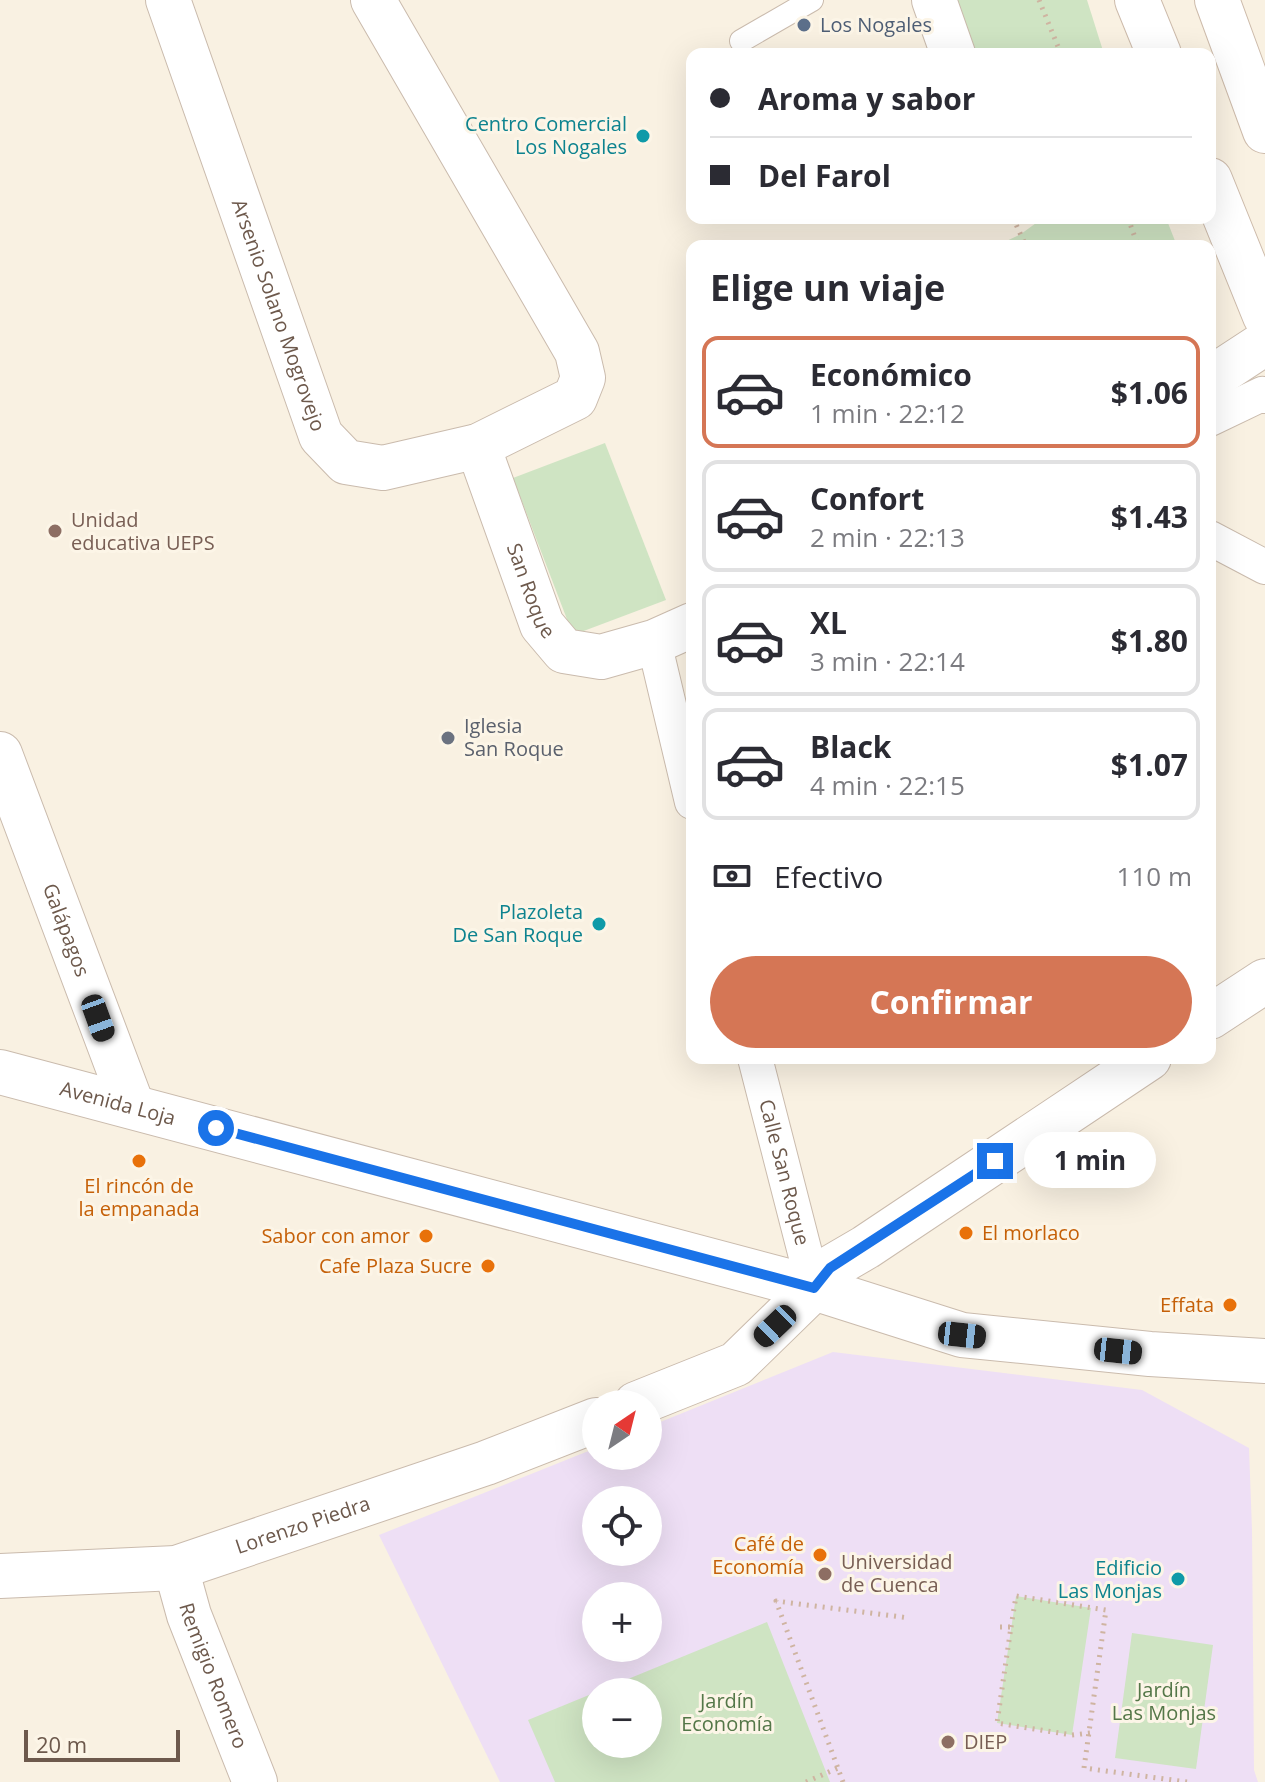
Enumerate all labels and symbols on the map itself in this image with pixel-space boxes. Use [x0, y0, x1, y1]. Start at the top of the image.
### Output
place label: Los Nogales [820, 11, 932, 38]
marker: Los Nogales [795, 16, 813, 34]
place label: Centro Comercial Los Nogales [465, 110, 627, 160]
marker: Centro Comercial Los Nogales [634, 127, 652, 145]
street label: Arsenio Solano Mogrovejo [226, 195, 332, 435]
place label: Unidad educativa UEPS [71, 506, 215, 556]
marker: Unidad educativa UEPS [46, 522, 64, 540]
street label: San Roque [501, 539, 562, 644]
place label: Iglesia San Roque [464, 712, 564, 762]
marker: Iglesia San Roque [439, 729, 457, 747]
street label: Galápagos [37, 879, 96, 980]
place label: Plazoleta De San Roque [452, 898, 583, 948]
marker: Plazoleta De San Roque [590, 915, 608, 933]
car [79, 991, 117, 1045]
street label: Avenida Loja [57, 1075, 179, 1131]
street label: Calle San Roque [753, 1096, 817, 1248]
route start [198, 1110, 234, 1146]
callout: 1 min [1023, 1133, 1155, 1189]
route end [977, 1143, 1013, 1179]
marker: El rincón de la empanada [130, 1152, 148, 1170]
place label: El rincón de la empanada [78, 1172, 200, 1222]
place label: El morlaco [982, 1219, 1080, 1246]
place label: Sabor con amor [261, 1222, 410, 1249]
marker: El morlaco [957, 1224, 975, 1242]
marker: Sabor con amor [417, 1227, 435, 1245]
place label: Cafe Plaza Sucre [319, 1252, 472, 1279]
marker: Cafe Plaza Sucre [479, 1257, 497, 1275]
place label: Effata [1160, 1291, 1214, 1318]
marker: Effata [1221, 1296, 1239, 1314]
car [749, 1301, 801, 1351]
car [937, 1321, 987, 1349]
car [1093, 1337, 1143, 1365]
north arrow [582, 1390, 662, 1470]
street label: Lorenzo Piedra [232, 1489, 374, 1560]
place label: Café de Economía [712, 1530, 804, 1580]
marker: Café de Economía [811, 1546, 829, 1564]
place label: Universidad de Cuenca [841, 1548, 952, 1598]
place label: Edificio Las Monjas [1058, 1554, 1162, 1604]
marker: Universidad de Cuenca [816, 1565, 834, 1583]
marker: Edificio Las Monjas [1169, 1570, 1187, 1588]
street label: Remigio Romero [173, 1600, 254, 1752]
park label: Jardín Las Monjas [1112, 1676, 1216, 1726]
park label: Jardín Economía [681, 1687, 773, 1737]
scale bar [24, 1726, 180, 1762]
place label: DIEP [964, 1728, 1007, 1755]
marker: DIEP [939, 1733, 957, 1751]

